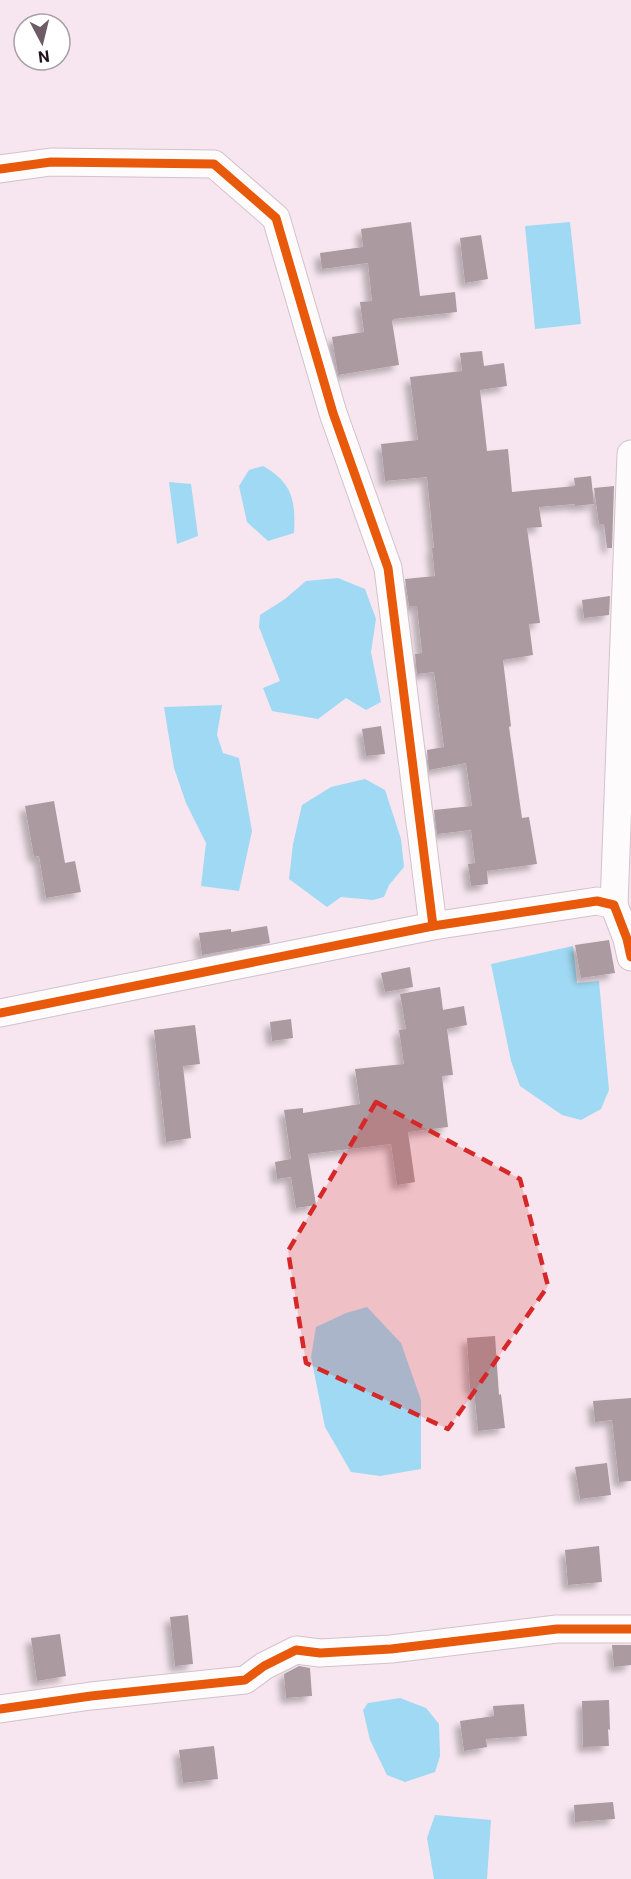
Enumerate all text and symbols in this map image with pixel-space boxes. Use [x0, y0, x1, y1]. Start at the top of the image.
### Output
north arrow [12, 12, 72, 72]
text: N [37, 46, 51, 67]

